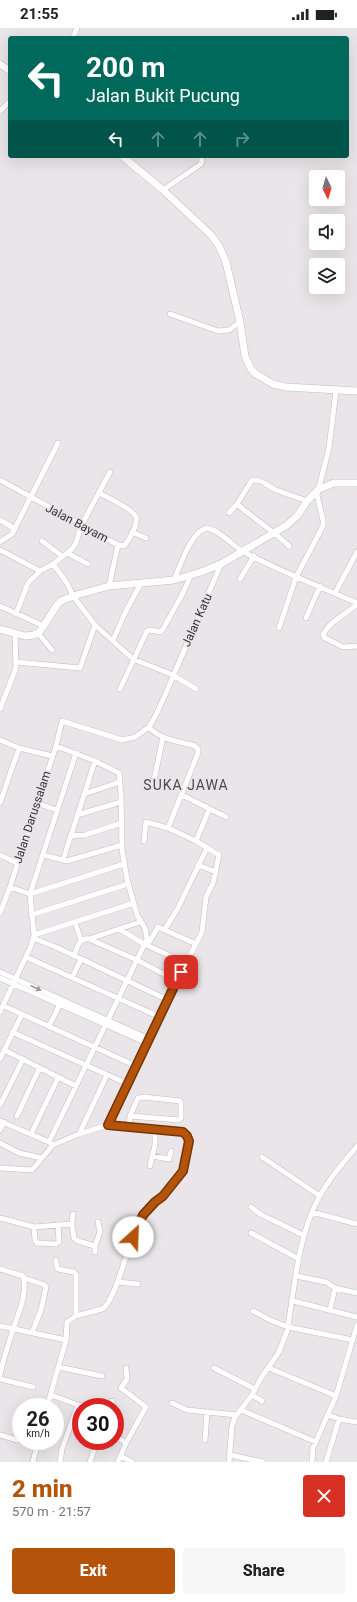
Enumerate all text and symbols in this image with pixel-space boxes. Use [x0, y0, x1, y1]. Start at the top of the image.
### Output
text: 21:55 [20, 5, 59, 23]
text: 200 m [86, 51, 165, 84]
icon: left [20, 52, 72, 104]
text: Jalan Bukit Pucung [86, 85, 240, 106]
icon: left [105, 128, 127, 150]
icon: ahead [147, 128, 169, 150]
icon: ahead [189, 128, 211, 150]
icon: right [231, 128, 253, 150]
north arrow [309, 170, 345, 206]
map controls [309, 170, 345, 294]
button: sound [309, 214, 345, 250]
button: layers [309, 258, 345, 294]
street label: Jalan Bayam [43, 501, 111, 545]
street label: Jalan Katu [179, 591, 215, 649]
street label: Jalan Darussalam [10, 769, 54, 865]
district label: SUKA JAWA [143, 777, 229, 793]
pin [164, 955, 198, 989]
icon: arrive [170, 961, 192, 983]
one-way arrow [30, 985, 41, 991]
position arrow [112, 1216, 154, 1258]
speed limit sign: 30 [72, 1398, 124, 1450]
text: 26 [27, 1407, 49, 1431]
text: km/h [26, 1428, 50, 1439]
text: 2 min [12, 1475, 73, 1503]
button: close [303, 1475, 345, 1517]
text: 570 m · 21:57 [12, 1504, 91, 1519]
button: Exit [12, 1548, 175, 1594]
button: Share [183, 1548, 345, 1594]

